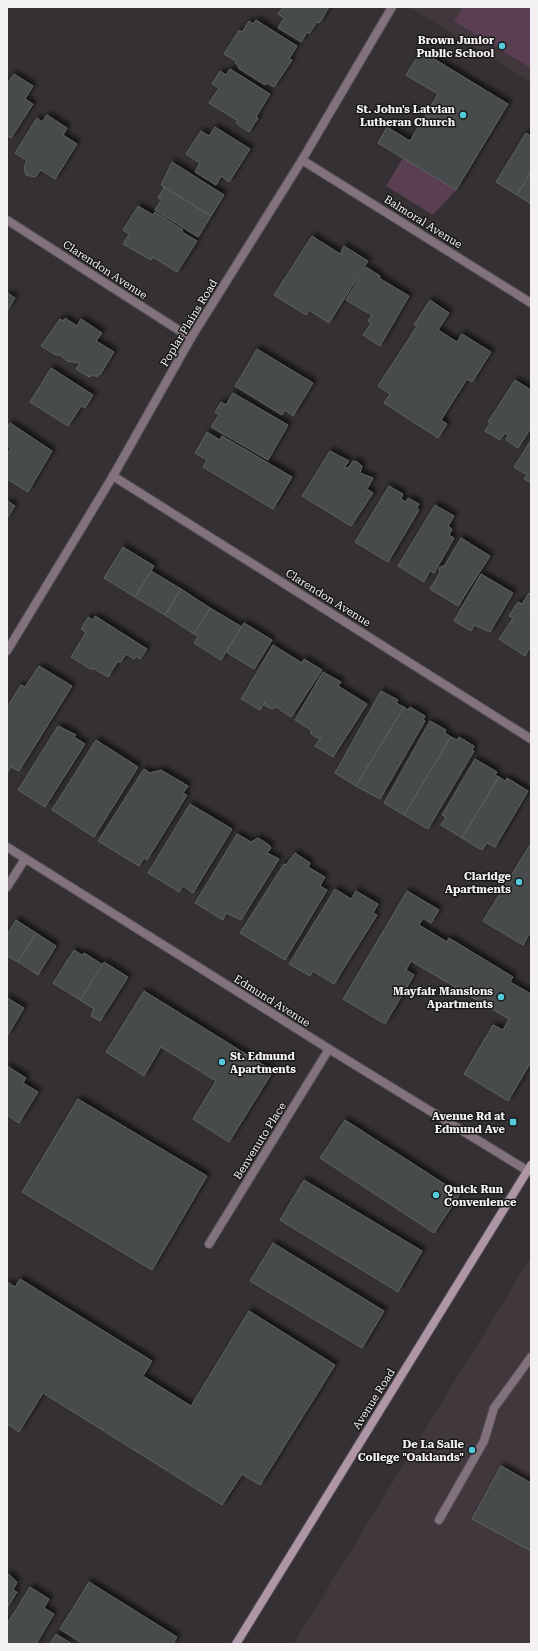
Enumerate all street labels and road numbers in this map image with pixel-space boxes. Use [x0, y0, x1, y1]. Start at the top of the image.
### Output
street label: Balmoral Avenue [382, 193, 464, 251]
street label: Clarendon Avenue [60, 238, 150, 302]
street label: Poplar Plains Road [158, 277, 220, 369]
street label: Clarendon Avenue [283, 567, 373, 629]
street label: Edmund Avenue [232, 972, 312, 1030]
street label: Benvenuto Place [231, 1100, 289, 1182]
street label: Avenue Road [350, 1366, 398, 1432]

